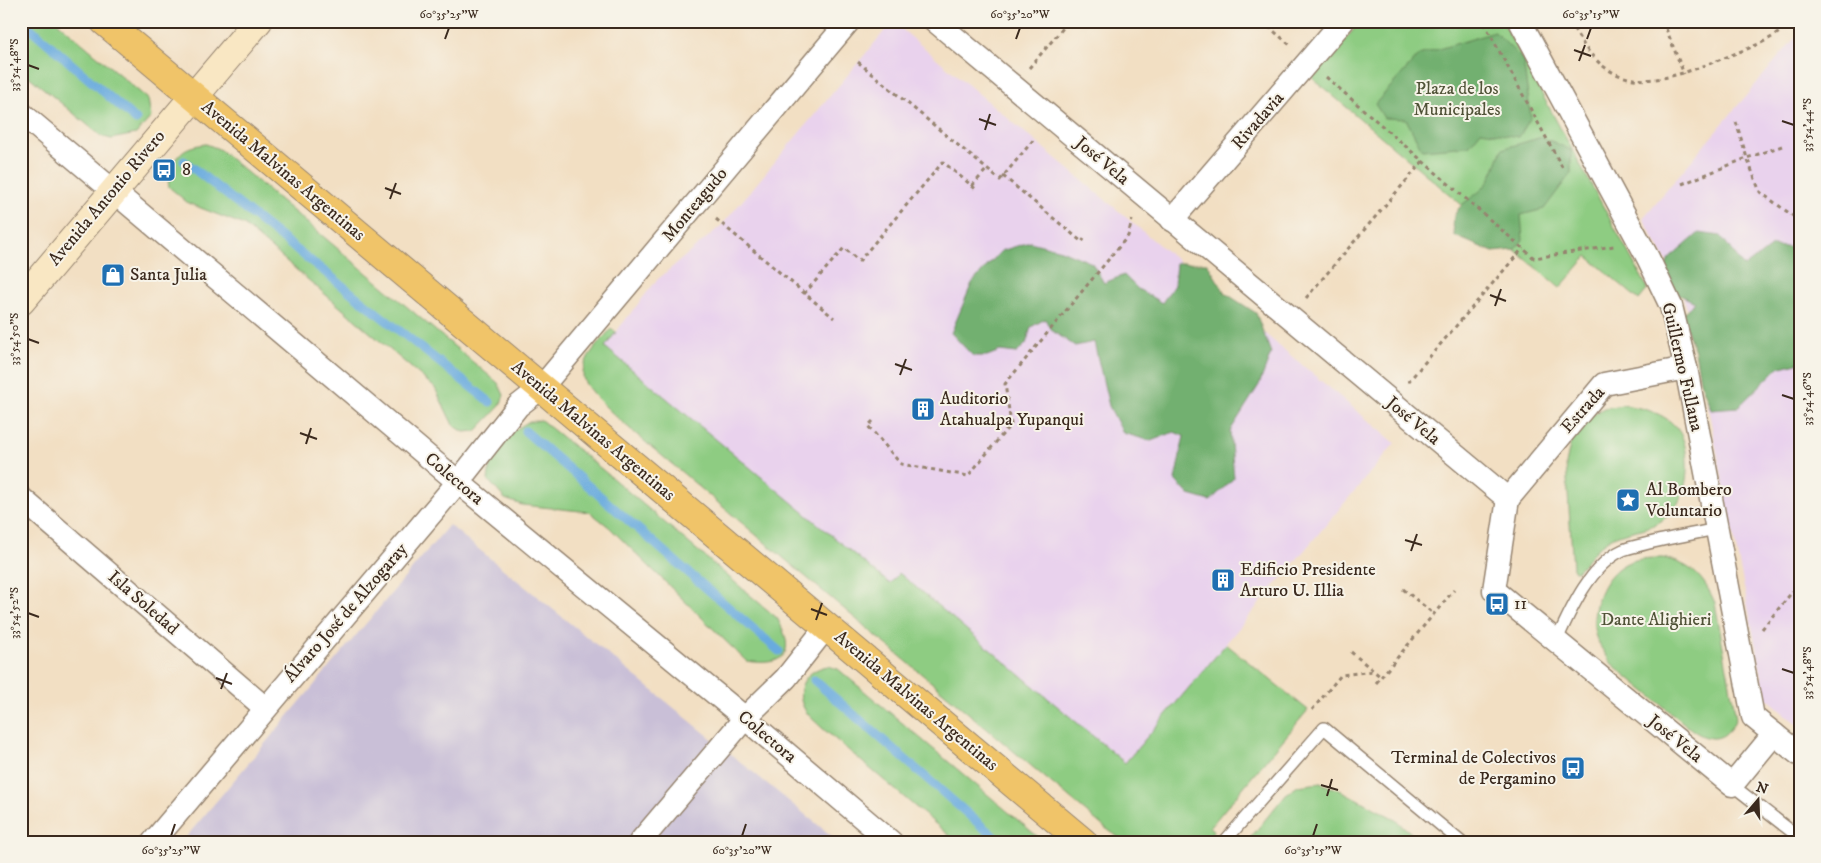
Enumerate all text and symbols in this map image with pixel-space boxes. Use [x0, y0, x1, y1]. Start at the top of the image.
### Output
text: 60°35'25"W [420, 7, 479, 22]
text: 60°35'20"W [990, 7, 1051, 22]
text: 60°35'15"W [1562, 7, 1621, 22]
text: 33°54'48"S [7, 38, 22, 92]
park label: Plaza de los Municipales [1414, 78, 1500, 121]
street label: Rivadavia [1227, 87, 1289, 154]
street label: Avenida Malvinas Argentinas [197, 96, 369, 246]
text: 33°54'44"S [1800, 98, 1815, 152]
street label: Avenida Antonio Rivero [44, 126, 170, 270]
street label: José Vela [1069, 131, 1134, 190]
bus stop icon: 8 [151, 157, 177, 183]
place label: 8 [182, 159, 191, 181]
street label: Monteagudo [658, 163, 733, 247]
shop icon: Santa Julia [100, 262, 126, 288]
place label: Santa Julia [130, 264, 207, 286]
street label: Guillermo Fullana [1656, 300, 1708, 434]
text: 33°54'50"S [7, 313, 22, 365]
street label: Avenida Malvinas Argentinas [507, 356, 679, 506]
text: 33°54'46"S [1800, 372, 1815, 426]
street label: Estrada [1556, 382, 1610, 438]
place label: Auditorio Atahualpa Yupanqui [940, 388, 1084, 431]
street label: José Vela [1380, 391, 1445, 450]
building icon: Auditorio Atahualpa Yupanqui [910, 396, 936, 422]
street label: Colectora [420, 448, 488, 510]
place label: Al Bombero Voluntario [1645, 479, 1732, 522]
place icon: Al Bombero Voluntario [1615, 487, 1641, 513]
street label: Álvaro José de Alzogaray [279, 538, 413, 687]
place label: Edificio Presidente Arturo U. Illia [1240, 559, 1376, 602]
street label: Isla Soledad [103, 566, 183, 640]
building icon: Edificio Presidente Arturo U. Illia [1210, 567, 1236, 593]
text: 33°54'52"S [7, 587, 22, 639]
bus stop icon: 11 [1484, 591, 1510, 617]
place label: 11 [1514, 593, 1527, 615]
park label: Dante Alighieri [1601, 609, 1711, 631]
street label: Avenida Malvinas Argentinas [830, 626, 1002, 776]
text: 33°54'48"S [1800, 646, 1815, 700]
street label: Colectora [733, 706, 801, 768]
street label: José Vela [1642, 709, 1707, 768]
place label: Terminal de Colectivos de Pergamino [1391, 747, 1556, 790]
bus stop icon: Terminal de Colectivos de Pergamino [1560, 755, 1586, 781]
north arrow [1734, 776, 1784, 826]
text: N [1754, 778, 1771, 799]
text: 60°35'25"W [142, 843, 201, 858]
text: 60°35'20"W [712, 843, 773, 858]
text: 60°35'15"W [1284, 843, 1343, 858]

